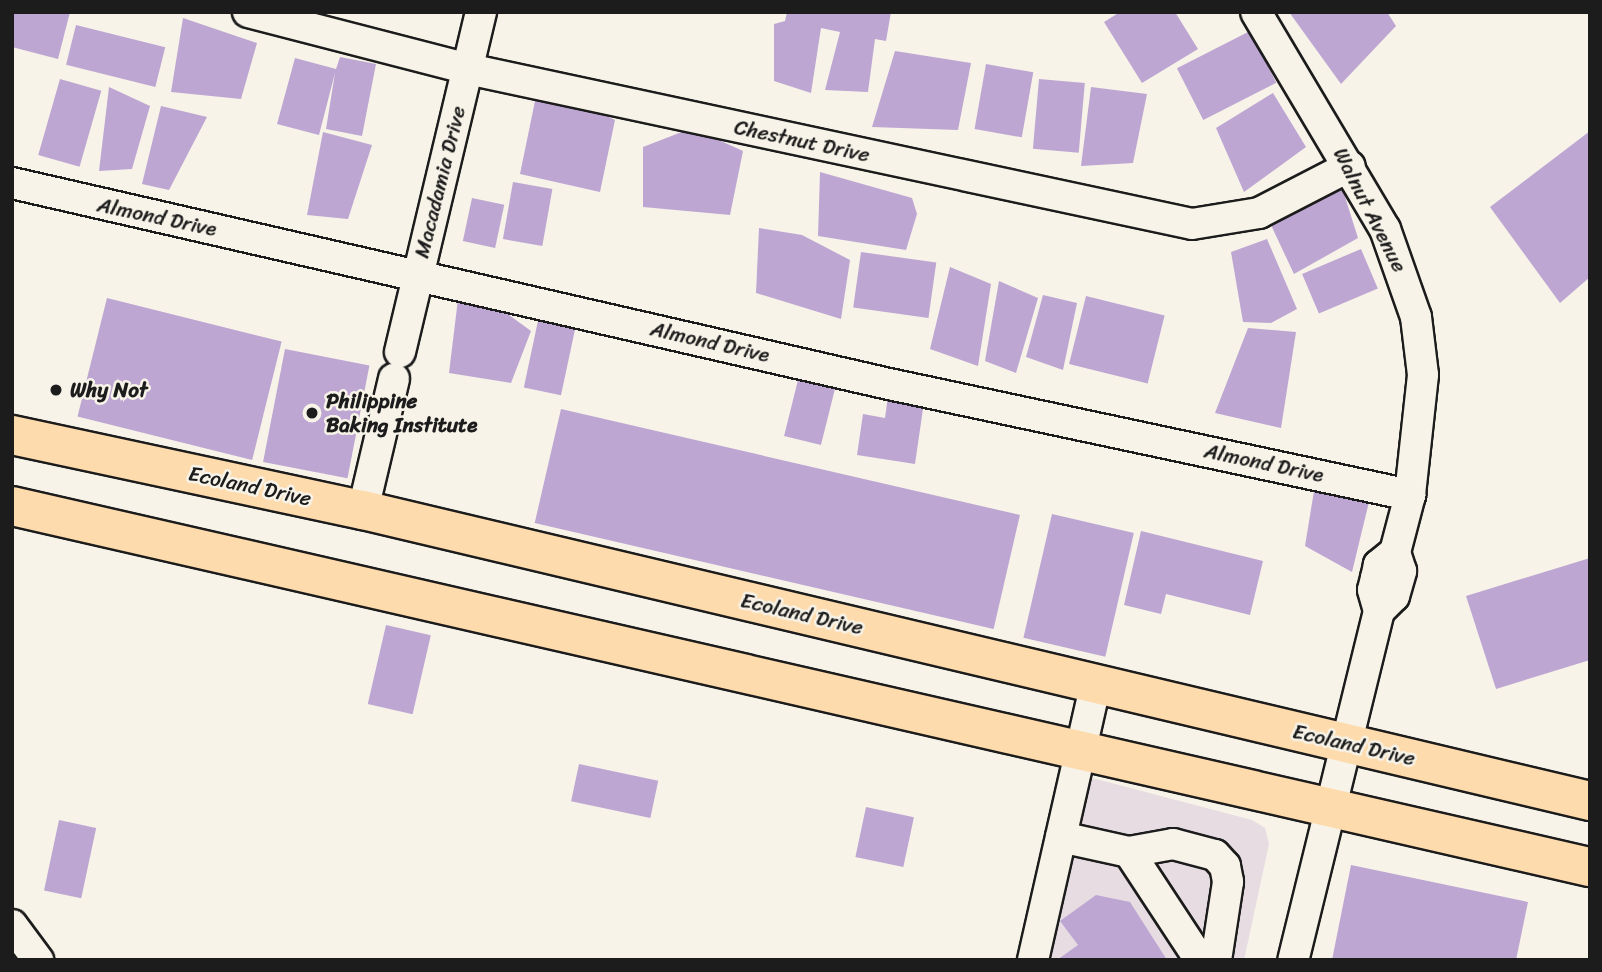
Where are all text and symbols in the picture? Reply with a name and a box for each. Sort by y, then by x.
street label: Macadamia Drive [409,103,471,261]
street label: Chestnut Drive [732,114,872,168]
street label: Walnut Avenue [1328,144,1412,276]
street label: Almond Drive [95,192,219,242]
street label: Almond Drive [648,316,772,368]
place label: Why Not [70,377,148,403]
marker: Why Not [48,382,64,398]
place label: Philippine Baking Institute [326,388,477,438]
marker: Philippine Baking Institute [304,405,320,421]
street label: Almond Drive [1202,438,1326,488]
street label: Ecoland Drive [186,461,314,511]
street label: Ecoland Drive [738,588,866,640]
street label: Ecoland Drive [1290,719,1418,771]

